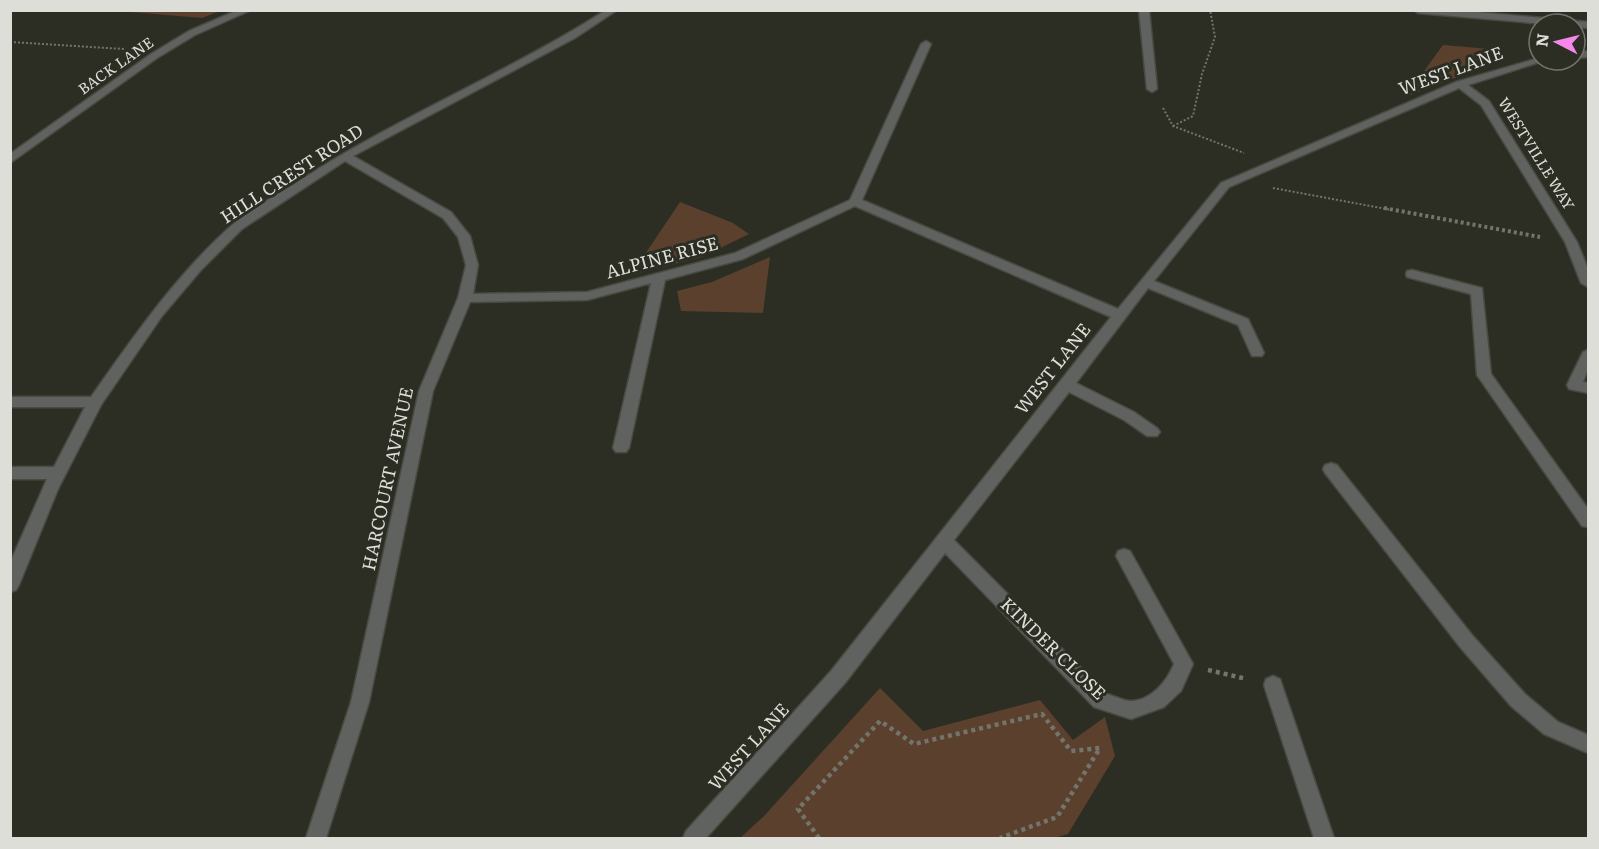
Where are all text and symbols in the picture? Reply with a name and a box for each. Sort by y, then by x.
north arrow [1527,12,1587,72]
street label: BACK LANE [73,30,158,99]
text: N [1528,32,1554,48]
street label: WEST LANE [1394,38,1507,101]
street label: WESTVILLE WAY [1493,92,1581,214]
street label: HILL CREST ROAD [214,116,368,229]
street label: ALPINE RISE [602,229,721,285]
street label: WEST LANE [1007,317,1096,420]
street label: HARCOURT AVENUE [354,384,419,573]
street label: KINDER CLOSE [995,590,1113,705]
street label: WEST LANE [701,696,795,796]

